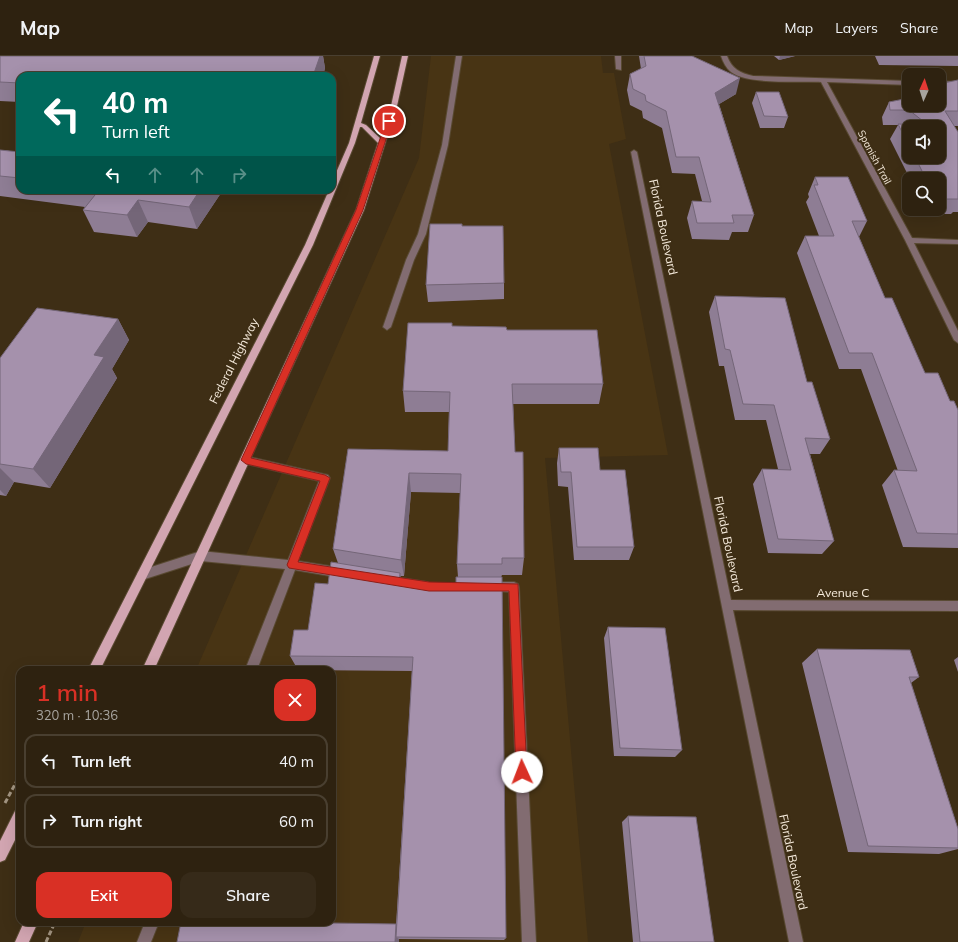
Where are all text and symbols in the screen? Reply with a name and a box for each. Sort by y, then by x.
text: Map [20,16,60,40]
text: Map [784,19,813,37]
text: Layers [835,19,878,37]
text: Share [900,19,938,37]
north arrow [902,68,946,112]
map controls [902,68,946,216]
text: 40 m [102,85,168,120]
icon: left [36,88,88,140]
pin [372,104,406,138]
icon: arrive [378,110,400,132]
text: Turn left [102,120,170,143]
button: sound [902,120,946,164]
street label: Spanish Trail [855,128,894,187]
icon: left [102,164,124,186]
icon: ahead [144,164,166,186]
icon: ahead [186,164,208,186]
icon: right [228,164,250,186]
button: search [902,172,946,216]
street label: Florida Boulevard [646,178,681,276]
street label: Federal Highway [205,315,262,406]
street label: Florida Boulevard [711,495,746,593]
street label: Avenue C [816,585,870,600]
text: 1 min [36,677,98,707]
button: close [274,679,316,721]
text: 320 m · 10:36 [36,707,118,723]
icon: left [38,750,60,772]
position arrow [501,751,543,793]
text: Turn left [72,752,131,771]
text: 40 m [279,752,314,771]
icon: right [38,810,60,832]
text: Turn right [72,812,142,831]
text: 60 m [279,812,314,831]
street label: Florida Boulevard [776,813,811,911]
button: Exit [36,872,172,918]
button: Share [180,872,316,918]

